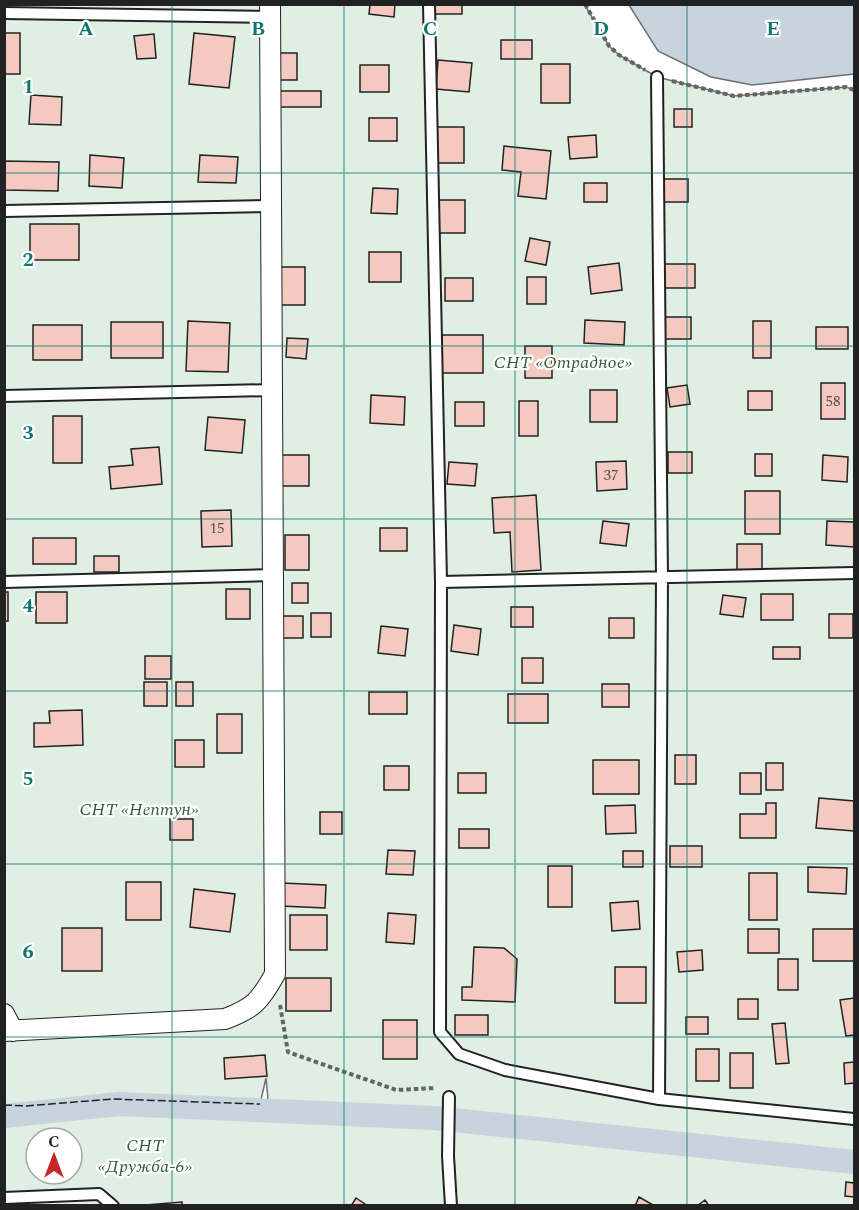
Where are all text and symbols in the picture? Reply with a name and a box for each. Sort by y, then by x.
text: A [78,14,94,44]
text: B [251,14,265,44]
text: C [423,14,437,44]
text: D [593,14,609,44]
text: E [766,14,780,44]
text: 1 [22,72,34,102]
text: 2 [22,245,34,275]
park label: СНТ «Отрадное» [494,349,633,376]
house number: 58 [825,390,841,413]
text: 3 [22,418,34,448]
house number: 37 [603,464,619,487]
house number: 15 [209,517,225,540]
text: 4 [22,591,34,621]
text: 5 [22,764,34,794]
park label: СНТ «Нептун» [80,796,199,823]
text: 6 [22,937,34,967]
north arrow [24,1126,84,1186]
text: С [48,1130,60,1154]
park label: СНТ «Дружба-6» [98,1132,193,1180]

